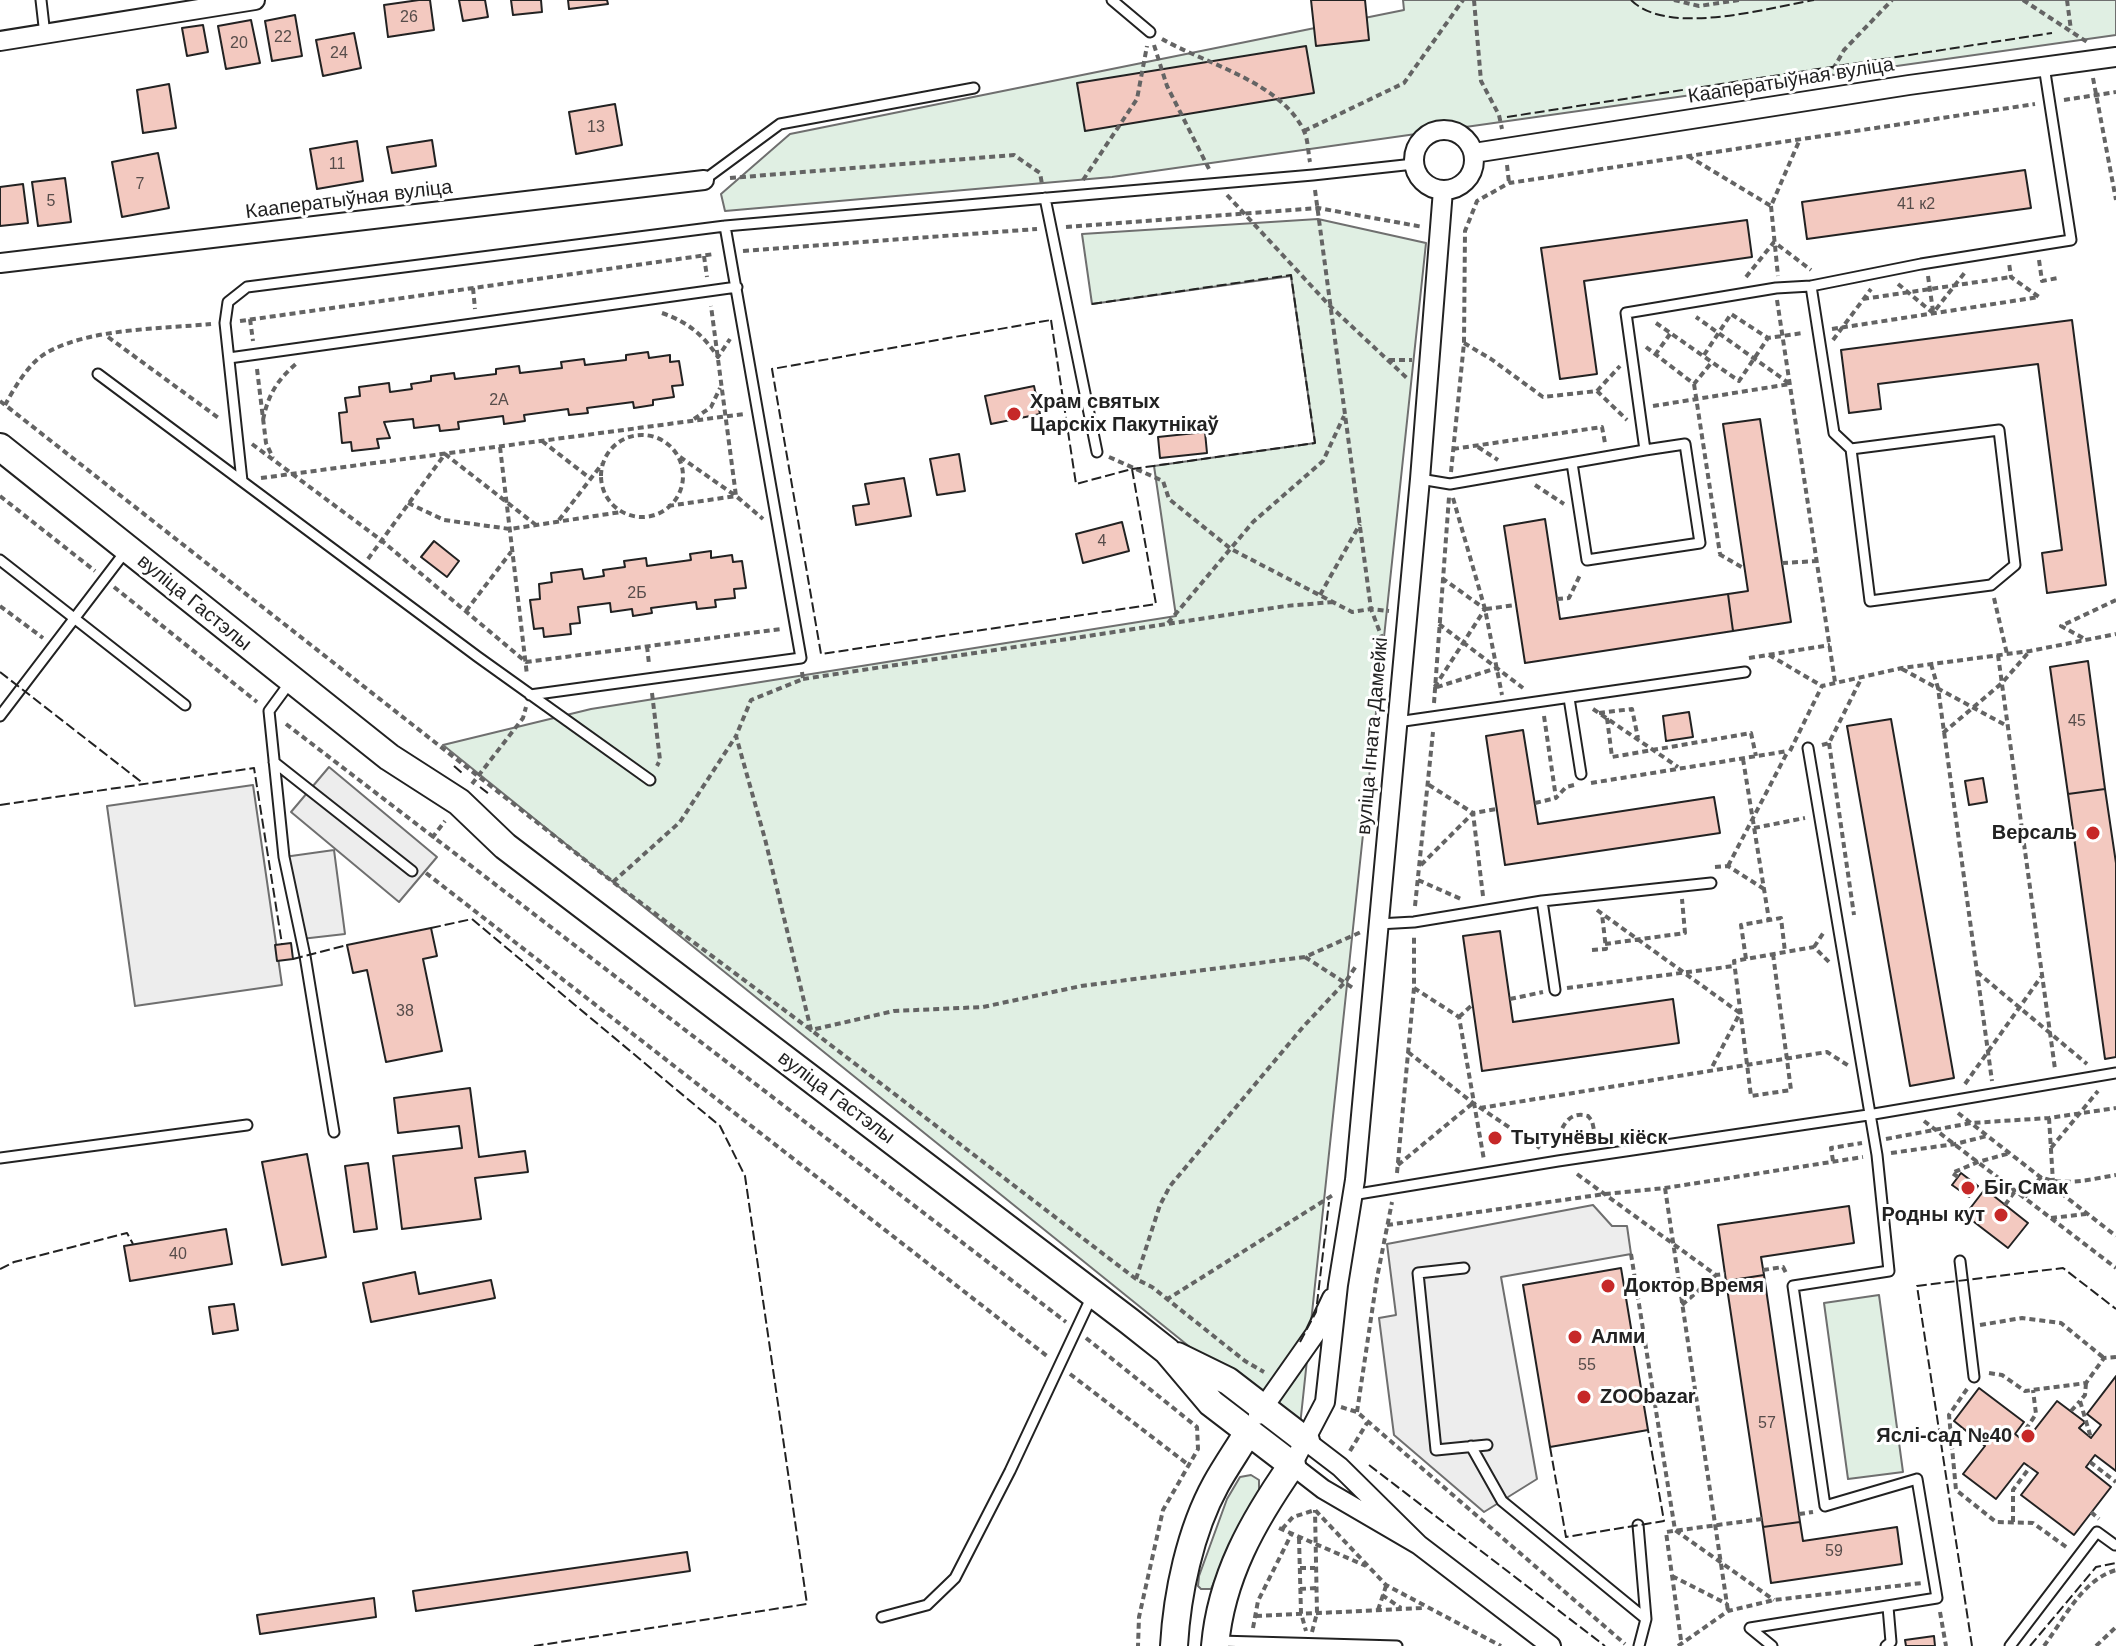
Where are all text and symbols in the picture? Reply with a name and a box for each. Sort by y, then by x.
house number: 26 [400,8,418,28]
house number: 22 [274,28,292,48]
house number: 20 [230,34,248,54]
house number: 24 [330,44,348,64]
street label: Кааператыўная вуліца [1686,53,1896,109]
house number: 13 [587,118,605,138]
house number: 11 [329,155,345,175]
house number: 7 [136,175,144,195]
street label: Кааператыўная вуліца [244,175,454,225]
house number: 5 [47,192,55,212]
house number: 41 к2 [1897,195,1935,215]
place label: Храм святых Царскіх Пакутнікаў [1030,390,1219,437]
house number: 2А [489,391,509,411]
marker: Храм святых Царскіх Пакутнікаў [1005,405,1023,423]
house number: 4 [1098,532,1106,552]
street label: вуліца Гастэлы [132,550,256,656]
house number: 2Б [627,584,647,604]
street label: вуліца Ігната Дамейкі [1352,636,1394,836]
house number: 45 [2068,712,2086,732]
place label: Версаль [1992,821,2077,845]
marker: Версаль [2084,824,2102,842]
house number: 38 [396,1002,414,1022]
street label: вуліца Гастэлы [773,1046,899,1150]
place label: Тытунёвы кіёск [1511,1126,1667,1150]
marker: Тытунёвы кіёск [1486,1129,1504,1147]
place label: Біг Смак [1984,1176,2068,1200]
marker: Біг Смак [1959,1179,1977,1197]
place label: Родны кут [1882,1203,1985,1227]
marker: Родны кут [1992,1206,2010,1224]
house number: 40 [169,1245,187,1265]
place label: Доктор Время [1624,1274,1764,1298]
marker: Доктор Время [1599,1277,1617,1295]
place label: Алми [1591,1325,1645,1349]
marker: Алми [1566,1328,1584,1346]
house number: 55 [1578,1356,1596,1376]
place label: ZOObazar [1600,1385,1696,1409]
marker: ZOObazar [1575,1388,1593,1406]
house number: 57 [1758,1414,1776,1434]
place label: Яслі-сад №40 [1876,1424,2012,1448]
marker: Яслі-сад №40 [2019,1427,2037,1445]
house number: 59 [1825,1542,1843,1562]

